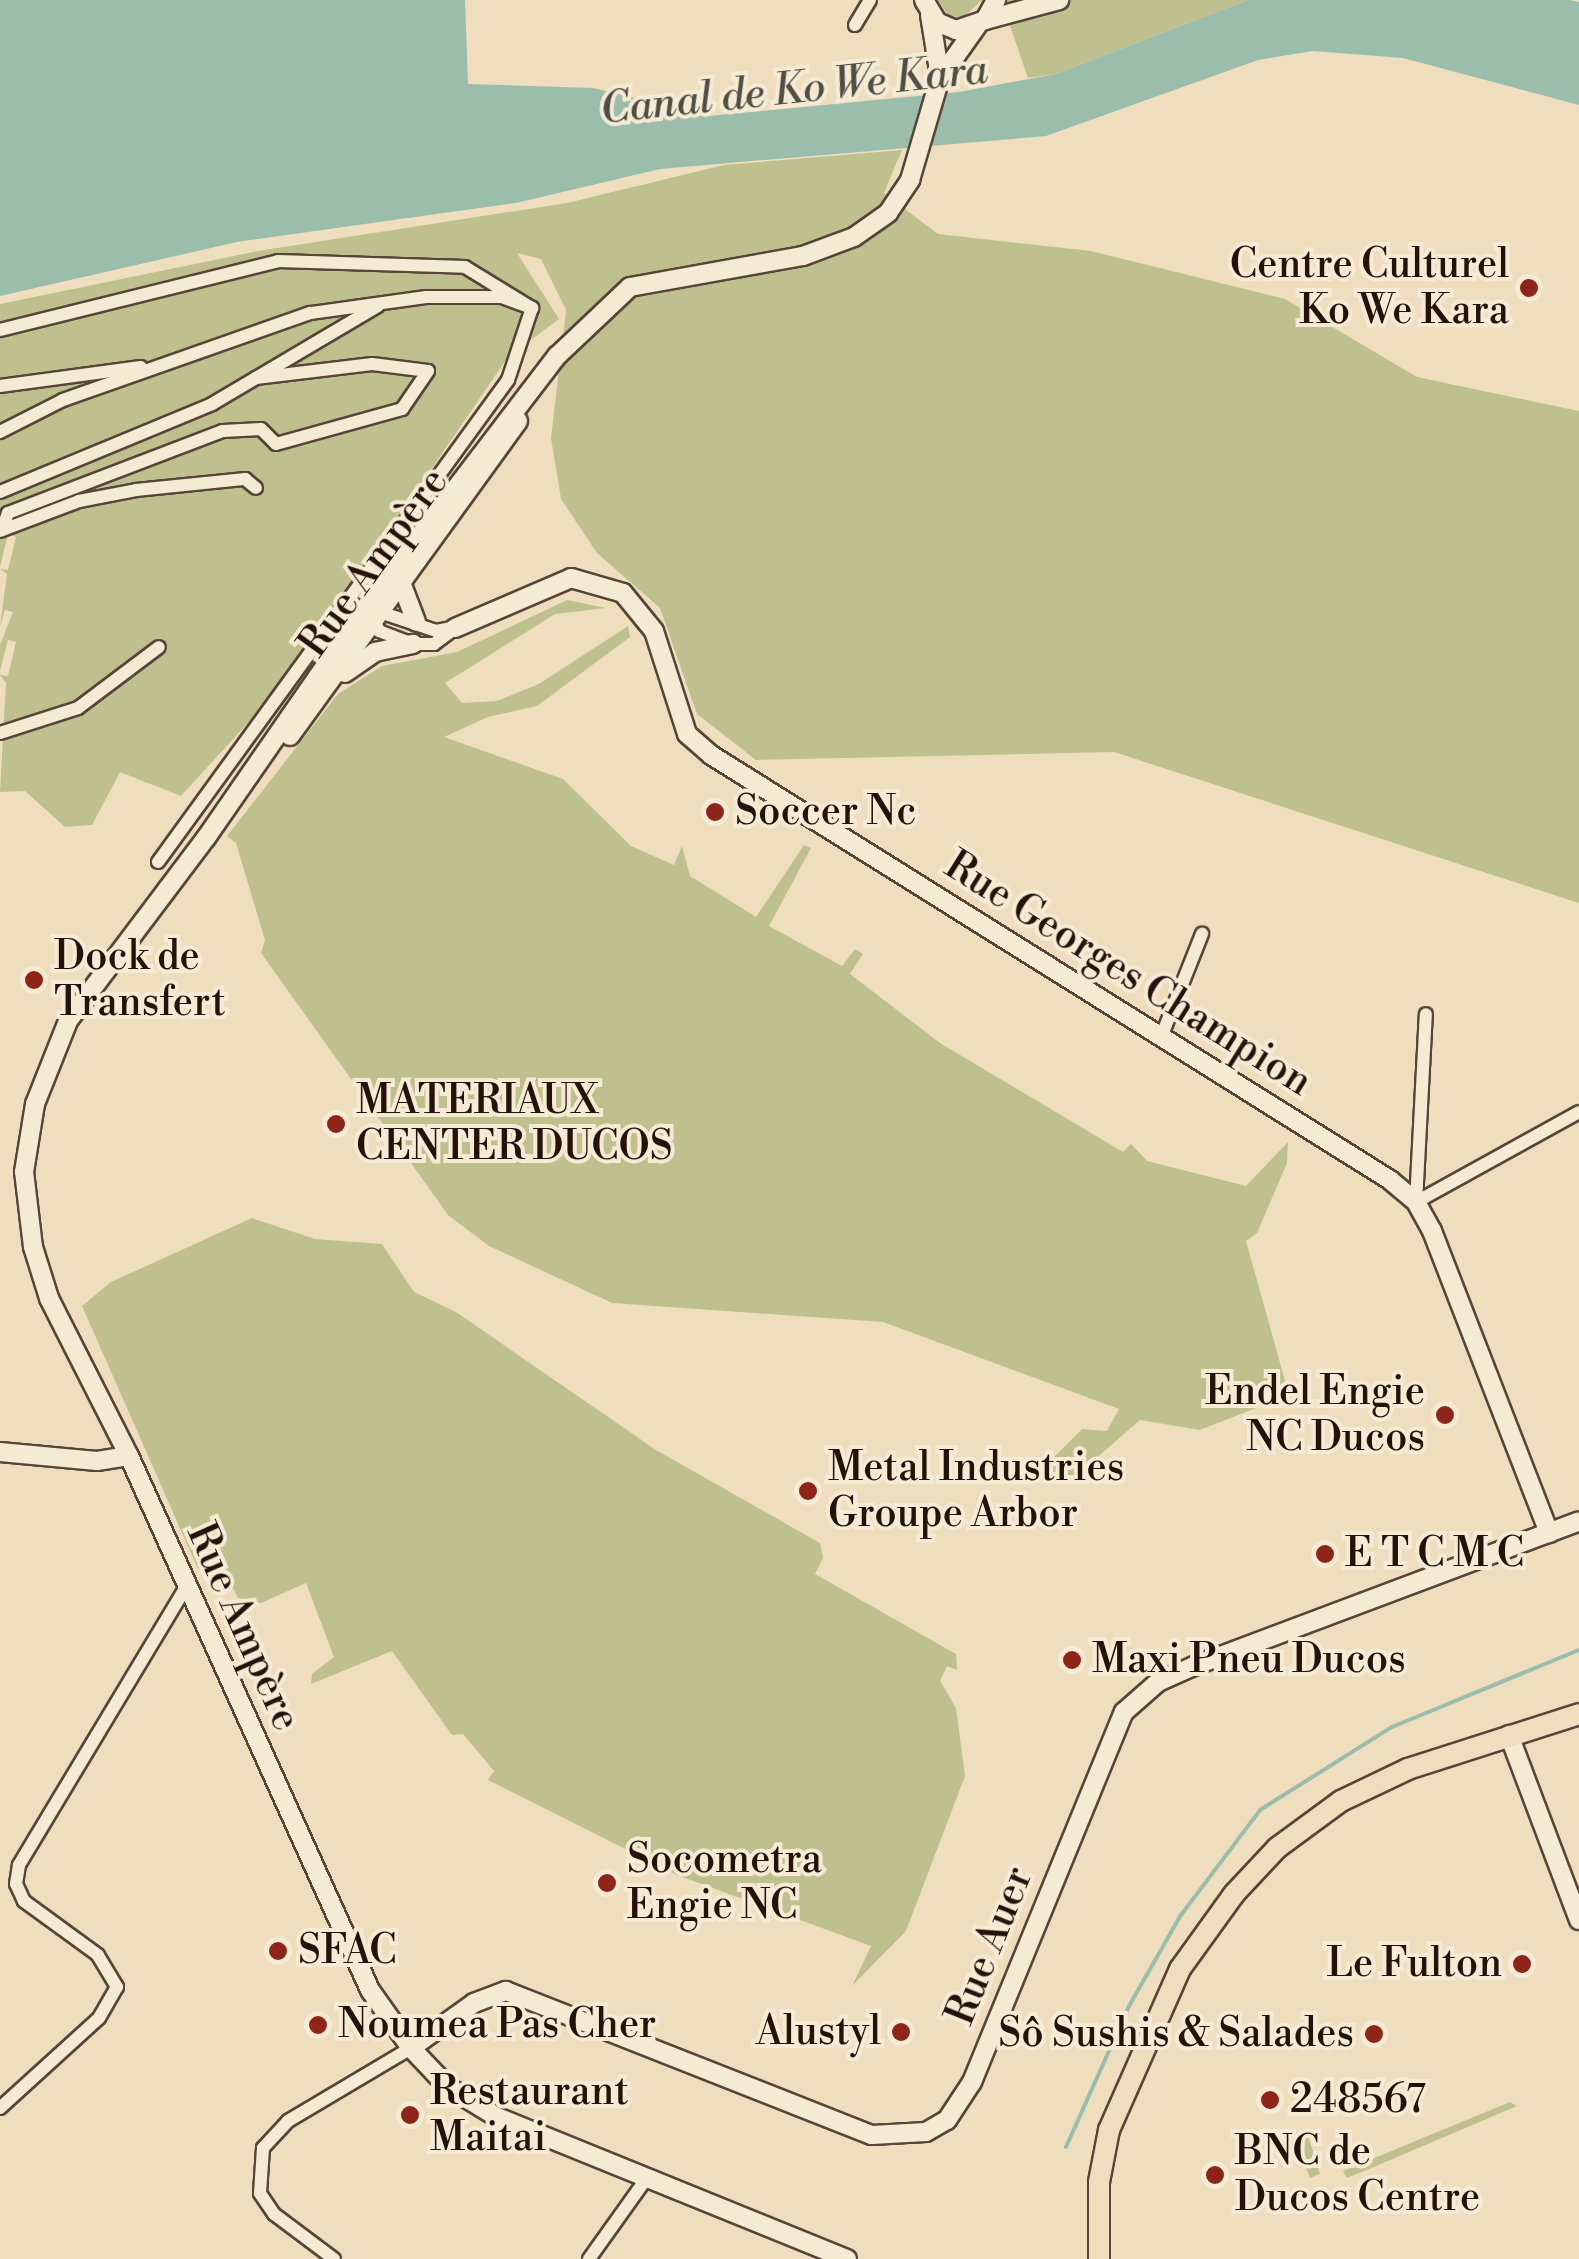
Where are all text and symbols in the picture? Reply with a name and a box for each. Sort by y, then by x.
water label: Canal de Ko We Kara [598,46,990,136]
place label: Centre Culturel Ko We Kara [1230,241,1509,335]
marker: Centre Culturel Ko We Kara [1518,277,1540,299]
street label: Rue Ampère [289,459,459,667]
place label: Soccer Nc [735,788,917,836]
marker: Soccer Nc [704,801,726,823]
street label: Rue Georges Champion [936,841,1320,1107]
place label: Dock de Transfert [54,933,226,1027]
marker: Dock de Transfert [23,969,45,991]
place label: MATERIAUX CENTER DUCOS [356,1077,673,1171]
marker: MATERIAUX CENTER DUCOS [325,1113,347,1135]
place label: Endel Engie NC Ducos [1205,1368,1425,1462]
marker: Endel Engie NC Ducos [1434,1404,1456,1426]
place label: Metal Industries Groupe Arbor [828,1444,1124,1538]
marker: Metal Industries Groupe Arbor [797,1480,819,1502]
street label: Rue Ampère [176,1516,310,1738]
place label: E T C M C [1345,1530,1524,1578]
marker: E T C M C [1314,1543,1336,1565]
place label: Maxi Pneu Ducos [1092,1636,1406,1684]
marker: Maxi Pneu Ducos [1061,1649,1083,1671]
place label: Socometra Engie NC [627,1836,822,1930]
street label: Rue Auer [937,1860,1043,2032]
marker: Socometra Engie NC [596,1872,618,1894]
place label: SFAC [298,1927,397,1975]
marker: SFAC [267,1940,289,1962]
place label: Le Fulton [1326,1940,1502,1988]
marker: Le Fulton [1511,1953,1533,1975]
place label: Noumea Pas Cher [338,2001,656,2049]
place label: Alustyl [756,2008,881,2056]
place label: Sô Sushis & Salades [998,2010,1354,2058]
marker: Noumea Pas Cher [307,2014,329,2036]
marker: Alustyl [890,2021,912,2043]
marker: Sô Sushis & Salades [1363,2023,1385,2045]
place label: Restaurant Maitai [430,2068,629,2162]
place label: 248567 [1290,2076,1426,2124]
marker: 248567 [1259,2089,1281,2111]
marker: Restaurant Maitai [399,2104,421,2126]
place label: BNC de Ducos Centre [1235,2128,1480,2222]
marker: BNC de Ducos Centre [1204,2164,1226,2186]

